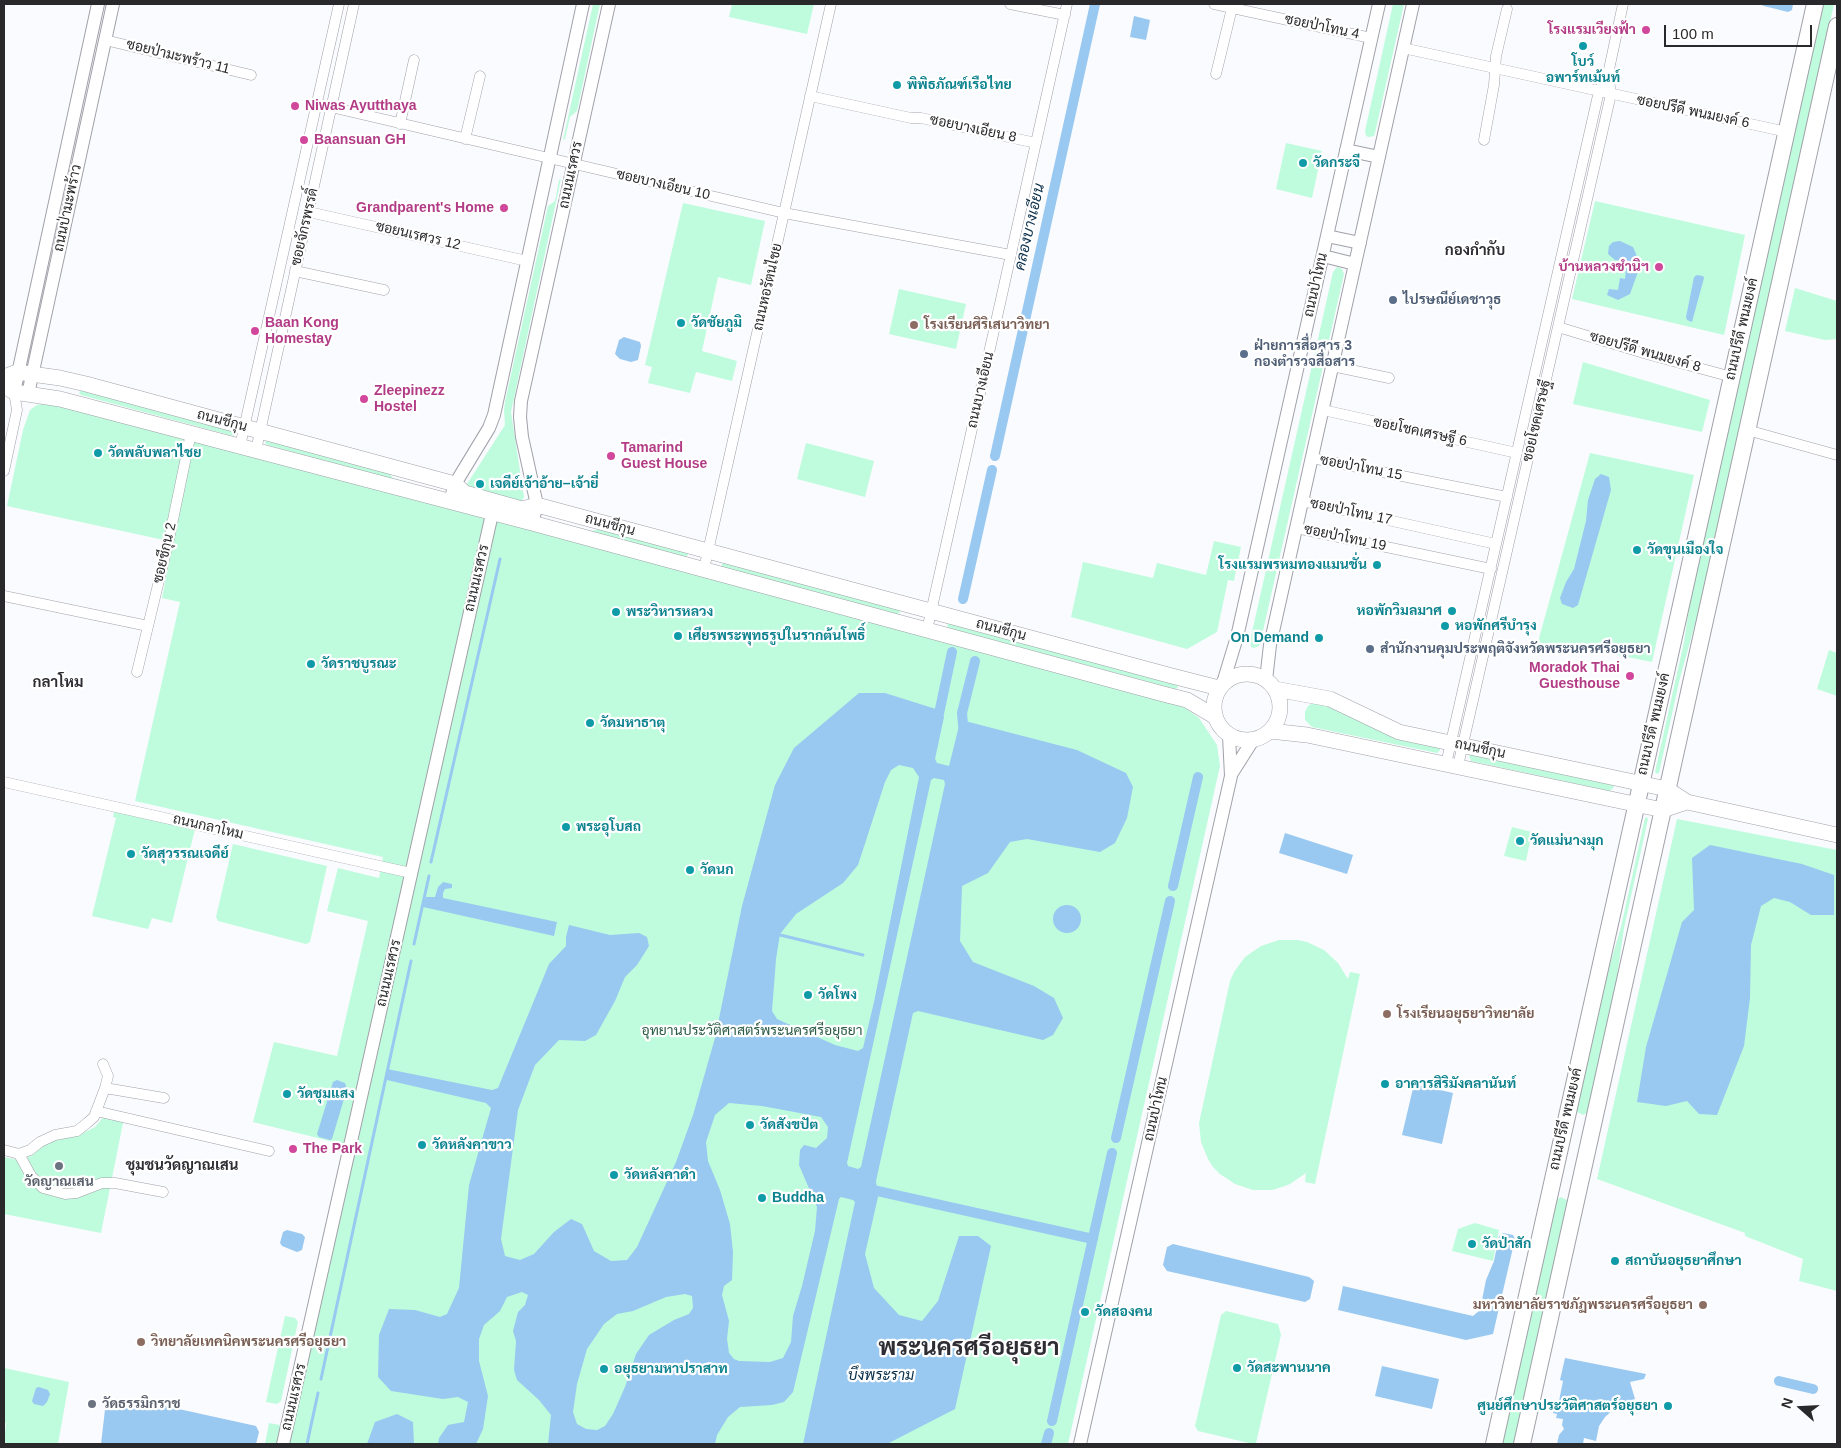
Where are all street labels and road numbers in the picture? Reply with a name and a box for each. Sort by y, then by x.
street label: ซอยป่าโทน 4 [1283,11,1361,43]
street label: ซอยป่ามะพร้าว 11 [124,36,232,78]
street label: ซอยปรีดี พนมยงค์ 6 [1635,92,1751,132]
street label: ซอยบางเอียน 8 [928,112,1018,146]
street label: ถนนนเรศวร [556,140,586,210]
street label: ถนนป่ามะพร้าว [51,163,85,253]
street label: ซอยบางเอียน 10 [614,166,712,204]
street label: ซอยจักรพรรดิ์ [288,186,322,268]
street label: ซอยนเรศวร 12 [374,218,462,254]
street label: ถนนหอรัตนไชย [750,242,786,332]
street label: ถนนป่าโทน [1300,251,1332,319]
street label: ถนนปรีดี พนมยงค์ [1722,276,1762,382]
street label: ซอยปรีดี พนมยงค์ 8 [1587,328,1703,376]
street label: ถนนบางเอียน [964,350,998,430]
street label: ซอยโชคเศรษฐี [1519,378,1555,464]
street label: ถนนชีกุน [195,406,249,436]
street label: ซอยโชคเศรษฐี 6 [1372,414,1468,450]
street label: ซอยป่าโทน 15 [1318,452,1404,484]
street label: ซอยป่าโทน 17 [1308,495,1394,529]
street label: ถนนชีกุน [583,510,637,540]
street label: ซอยชีกุน 2 [150,521,180,585]
street label: ซอยป่าโทน 19 [1302,521,1388,555]
street label: ถนนนเรศวร [461,543,493,613]
street label: ถนนชีกุน [974,615,1028,645]
street label: ถนนปรีดี พนมยงค์ [1634,671,1674,777]
street label: ถนนชีกุน [1453,735,1507,763]
street label: ถนนกลาโหม [171,811,245,843]
street label: ถนนนเรศวร [373,938,405,1008]
street label: ถนนปรีดี พนมยงค์ [1546,1066,1586,1172]
street label: ถนนป่าโทน [1140,1075,1172,1143]
street label: ถนนนเรศวร [278,1362,310,1432]

